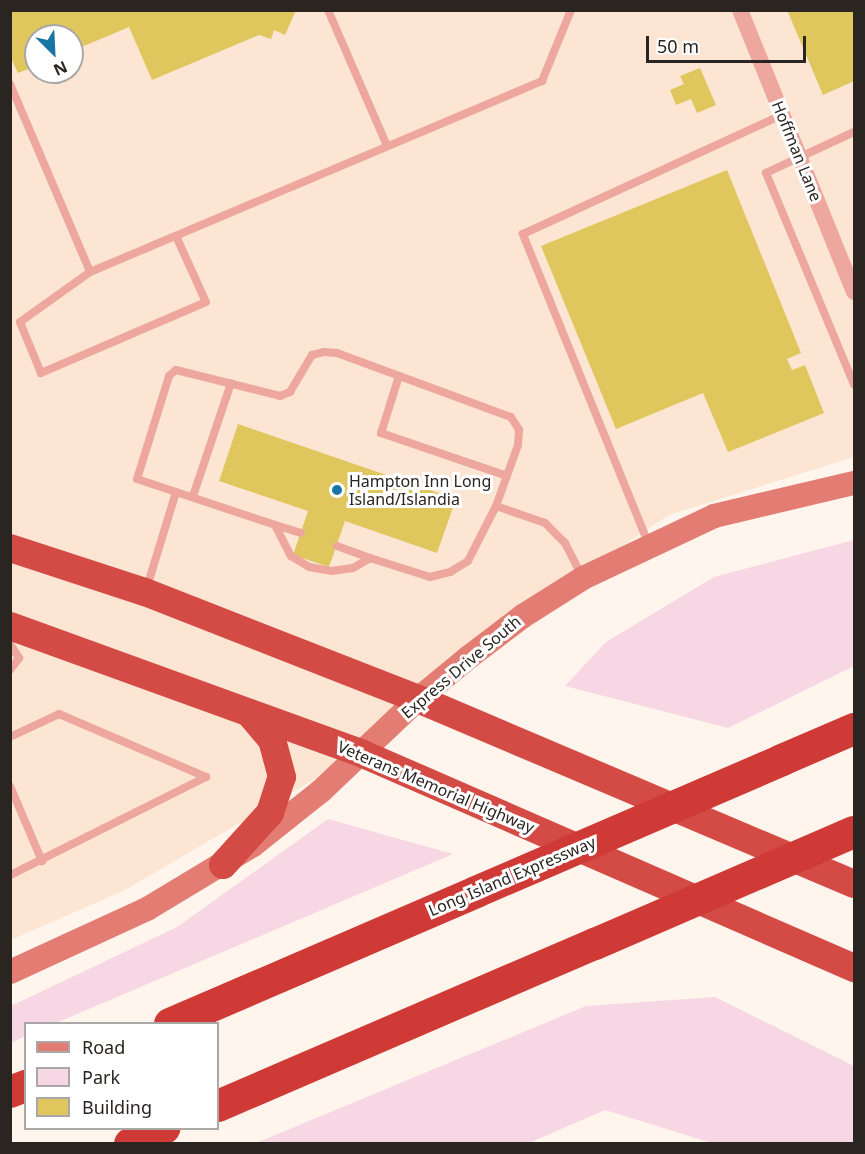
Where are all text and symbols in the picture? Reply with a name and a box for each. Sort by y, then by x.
north arrow [24,24,84,84]
scale bar [649,24,810,62]
text: 50 m [657,34,699,58]
text: N [50,56,71,81]
street label: Hoffman Lane [768,98,826,204]
place label: Hampton Inn Long Island/Islandia [349,471,491,509]
marker: Hampton Inn Long Island/Islandia [330,483,344,497]
street label: Express Drive South [397,612,525,722]
street label: Veterans Memorial Highway [335,737,537,837]
street label: Long Island Expressway [426,832,598,920]
legend [24,1022,219,1130]
text: Road [82,1035,125,1059]
text: Park [82,1065,120,1089]
text: Building [82,1095,152,1119]

